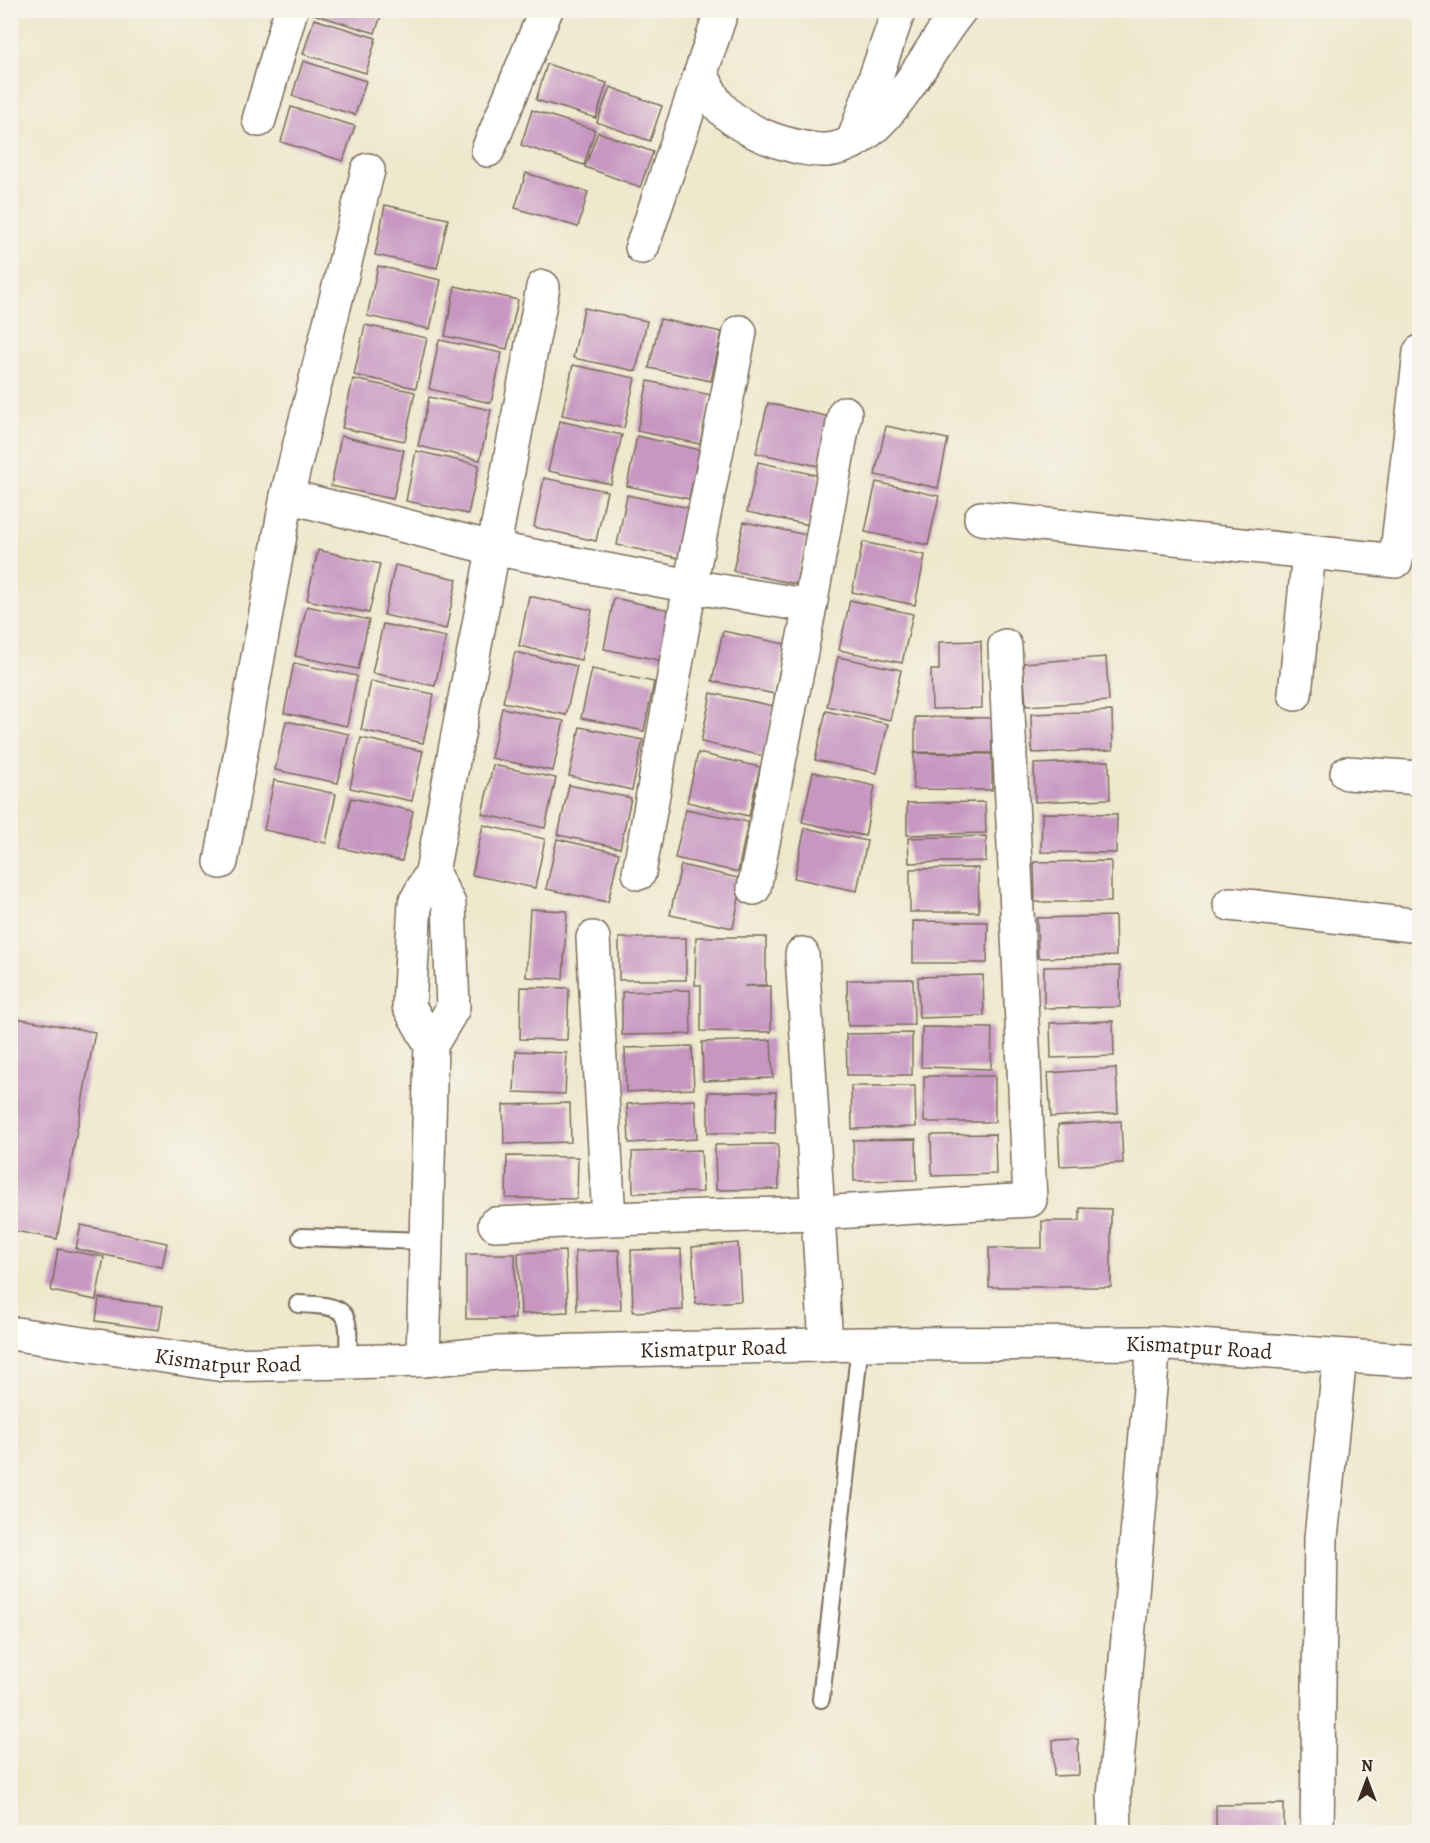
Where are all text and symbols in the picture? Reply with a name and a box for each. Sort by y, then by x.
street label: Kismatpur Road [1126,1329,1273,1367]
street label: Kismatpur Road [639,1332,787,1365]
street label: Kismatpur Road [153,1341,302,1381]
north arrow [1337,1750,1397,1810]
text: N [1361,1755,1373,1777]

